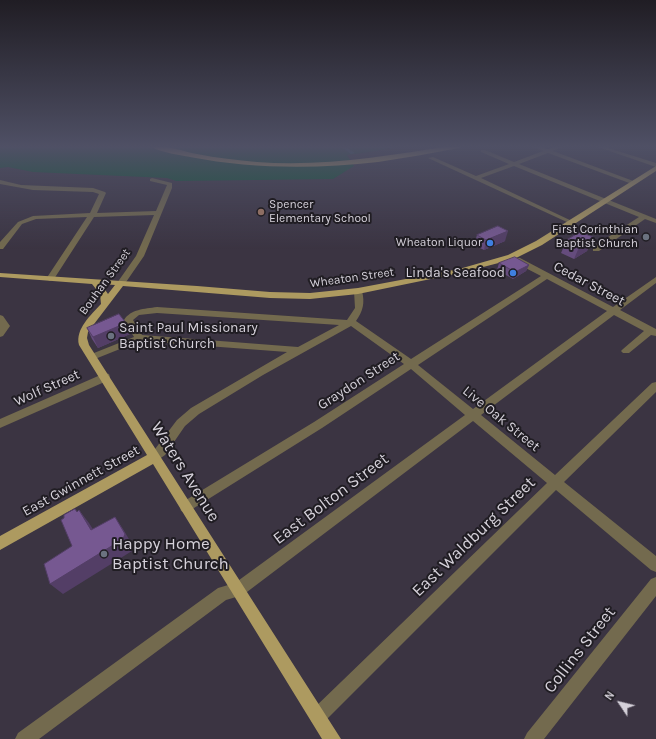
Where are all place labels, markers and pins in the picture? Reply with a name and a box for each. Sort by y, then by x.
place label: Spencer Elementary School [269,198,371,226]
marker: Spencer Elementary School [256,207,266,217]
place label: First Corinthian Baptist Church [552,223,638,251]
marker: First Corinthian Baptist Church [641,232,651,242]
place label: Wheaton Liquor [396,236,482,250]
marker: Wheaton Liquor [485,238,495,248]
place label: Linda's Seafood [406,265,505,281]
marker: Linda's Seafood [508,268,518,278]
place label: Saint Paul Missionary Baptist Church [119,320,258,352]
marker: Saint Paul Missionary Baptist Church [106,331,116,341]
place label: Happy Home Baptist Church [112,534,229,574]
marker: Happy Home Baptist Church [99,549,109,559]

